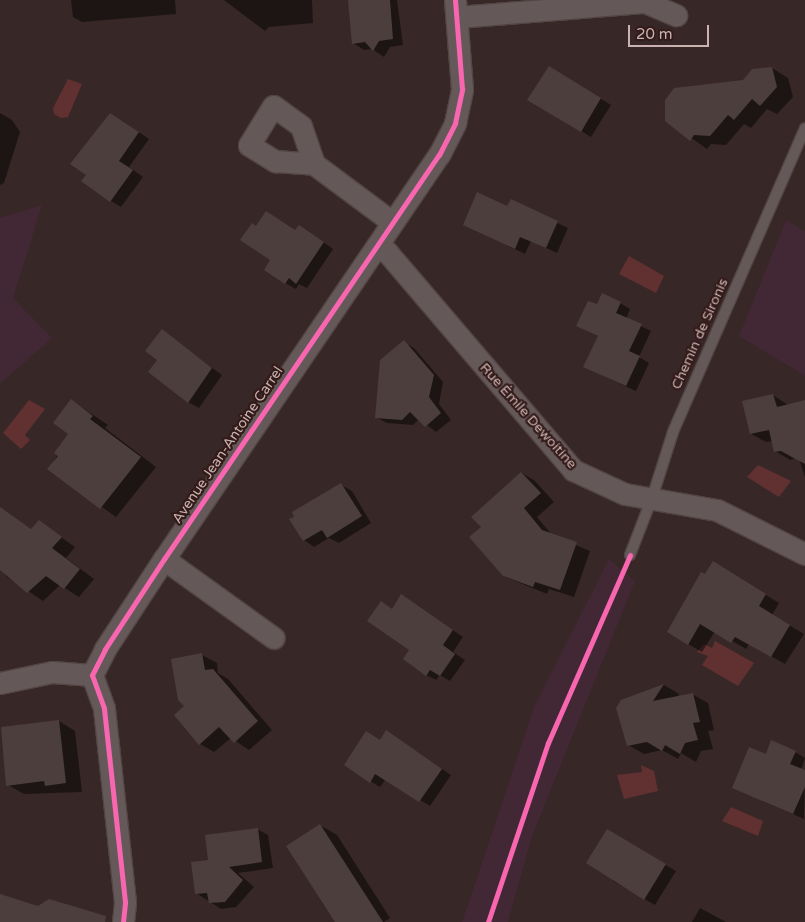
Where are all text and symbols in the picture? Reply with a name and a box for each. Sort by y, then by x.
scale bar [630,15,711,47]
text: 20 m [636,25,673,43]
street label: Chemin de Sironis [668,276,732,392]
street label: Rue Émile Dewoitine [476,360,580,472]
street label: Avenue Jean-Antoine Carrel [169,363,287,527]

